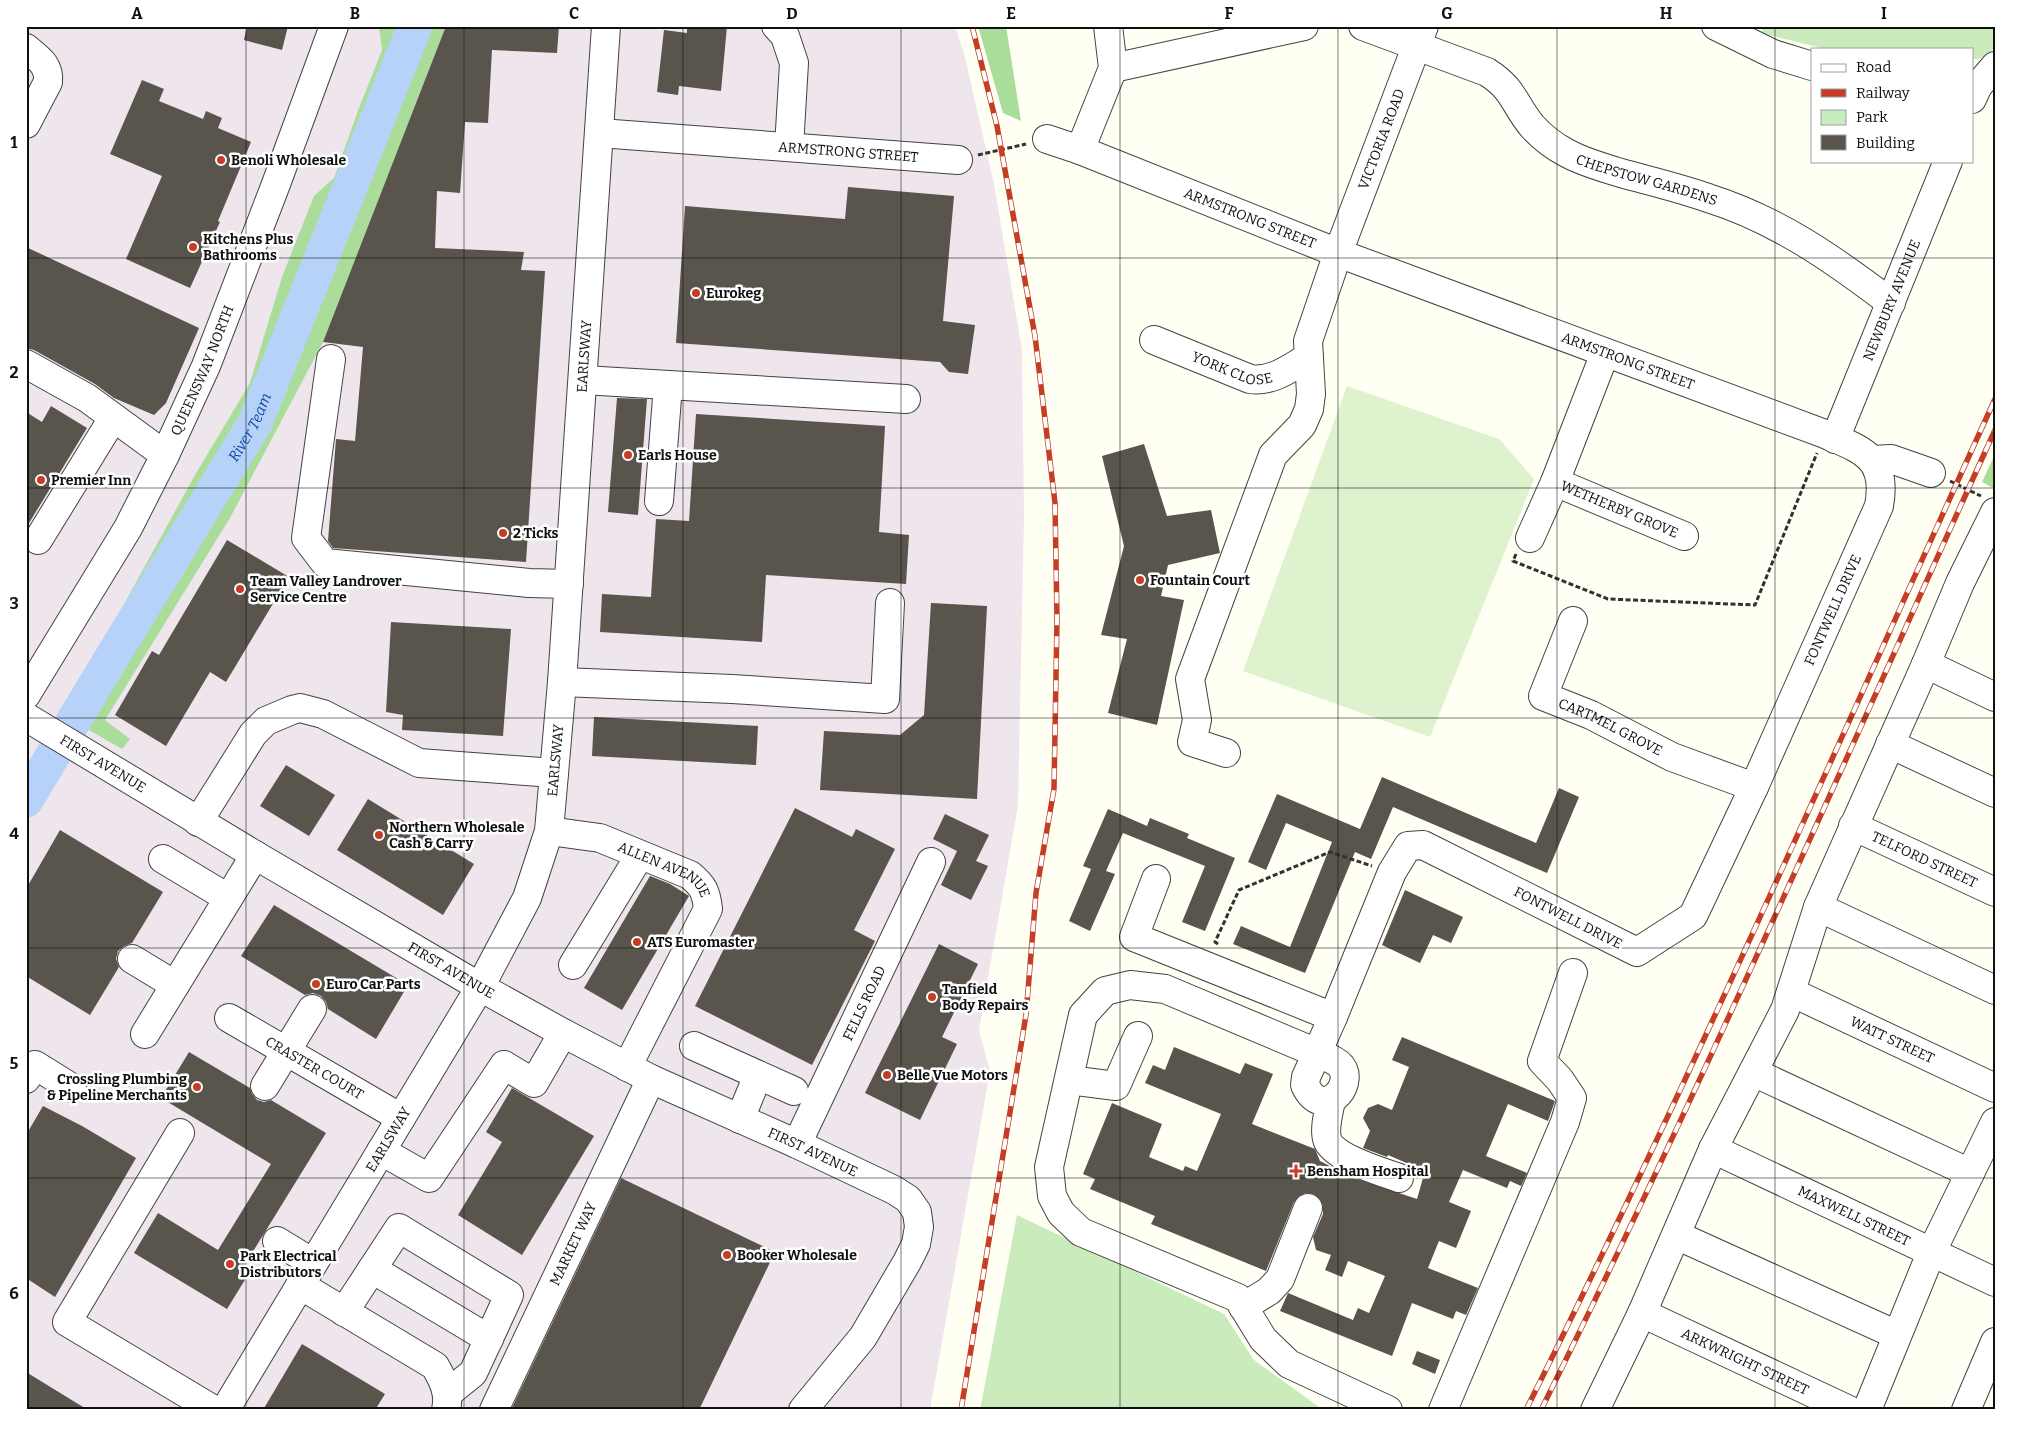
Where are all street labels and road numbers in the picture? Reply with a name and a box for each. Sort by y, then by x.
street label: VICTORIA ROAD [1354,86,1408,192]
street label: ARMSTRONG STREET [778,138,919,165]
street label: CHEPSTOW GARDENS [1573,150,1720,209]
street label: ARMSTRONG STREET [1182,184,1319,252]
street label: NEWBURY AVENUE [1859,237,1924,363]
street label: QUEENSWAY NORTH [167,303,237,438]
street label: EARLSWAY [573,319,595,393]
street label: ARMSTRONG STREET [1559,328,1697,393]
street label: YORK CLOSE [1190,348,1274,388]
street label: WETHERBY GROVE [1558,477,1681,541]
street label: FONTWELL DRIVE [1801,552,1865,668]
street label: CARTMEL GROVE [1556,694,1665,759]
street label: EARLSWAY [544,723,567,797]
street label: FIRST AVENUE [57,731,149,796]
street label: TELFORD STREET [1869,827,1980,891]
street label: ALLEN AVENUE [616,838,714,900]
street label: FONTWELL DRIVE [1511,883,1625,953]
street label: FIRST AVENUE [405,938,498,1002]
street label: FELLS ROAD [839,963,889,1043]
street label: WATT STREET [1848,1013,1937,1067]
street label: CRASTER COURT [262,1033,367,1103]
street label: EARLSWAY [362,1104,414,1175]
street label: FIRST AVENUE [765,1124,861,1180]
street label: MAXWELL STREET [1795,1182,1913,1249]
street label: MARKET WAY [546,1199,600,1288]
street label: ARKWRIGHT STREET [1679,1324,1812,1399]

